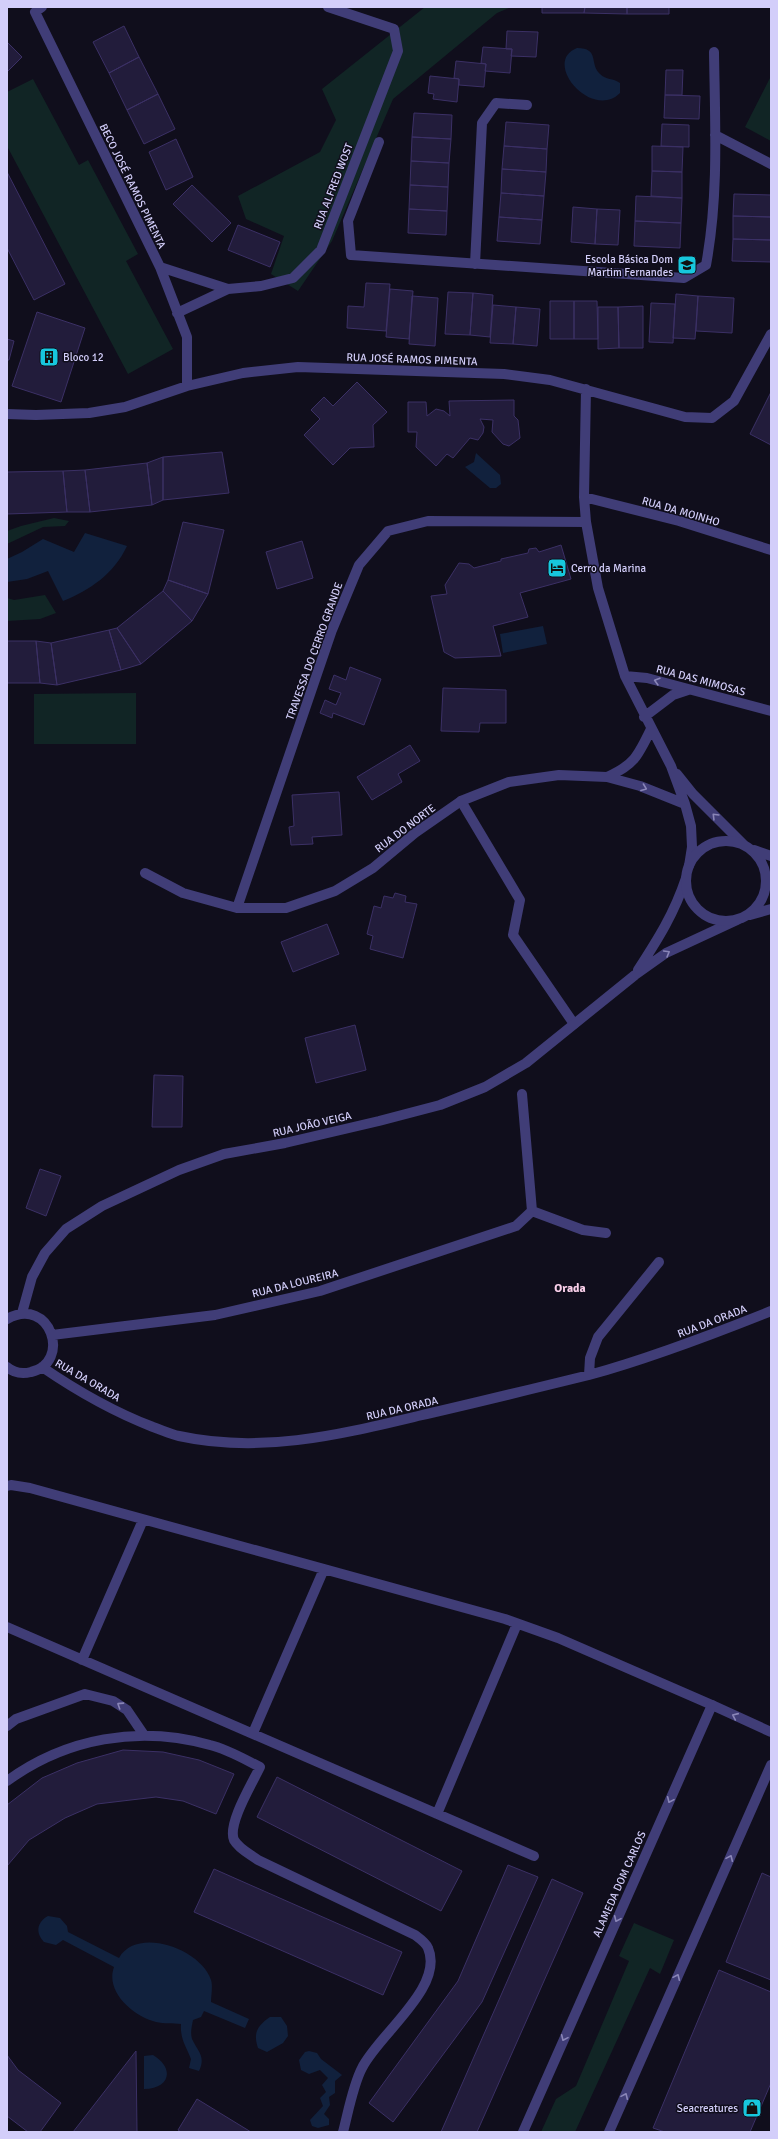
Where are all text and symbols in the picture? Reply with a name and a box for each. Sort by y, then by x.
street label: BECO JOSÉ RAMOS PIMENTA [97,121,170,251]
street label: RUA ALFRED WOST [311,141,356,231]
place label: Escola Básica Dom Martim Fernandes [585,253,673,279]
school or university icon: Escola Básica Dom Martim Fernandes [676,254,698,276]
building icon: Bloco 12 [38,346,60,368]
street label: RUA JOSÉ RAMOS PIMENTA [346,350,478,368]
place label: Bloco 12 [63,351,104,364]
street label: RUA DA MOINHO [640,494,721,529]
hotel icon: Cerro da Marina [546,557,568,579]
place label: Cerro da Marina [571,562,647,575]
street label: TRAVESSA DO CERRO GRANDE [283,580,345,722]
street label: RUA DAS MIMOSAS [655,662,747,699]
one-way arrow [653,677,660,686]
one-way arrow [641,783,648,791]
street label: RUA DO NORTE [372,801,438,855]
one-way arrow [712,813,720,821]
one-way arrow [663,950,670,957]
street label: RUA JOÃO VEIGA [271,1109,353,1140]
street label: RUA DA LOUREIRA [251,1266,340,1300]
district label: Orada [554,1281,586,1296]
street label: RUA DA ORADA [676,1302,749,1341]
street label: RUA DA ORADA [53,1357,123,1404]
street label: RUA DA ORADA [365,1394,439,1423]
one-way arrow [117,1703,124,1710]
one-way arrow [732,1713,740,1721]
one-way arrow [666,1797,674,1804]
street label: ALAMEDA DOM CARLOS [590,1829,649,1939]
one-way arrow [725,1855,733,1863]
one-way arrow [614,1915,622,1922]
one-way arrow [673,1974,681,1981]
one-way arrow [561,2034,569,2041]
one-way arrow [620,2093,628,2101]
shop icon: Seacreatures [741,2097,763,2119]
place label: Seacreatures [677,2102,738,2115]

